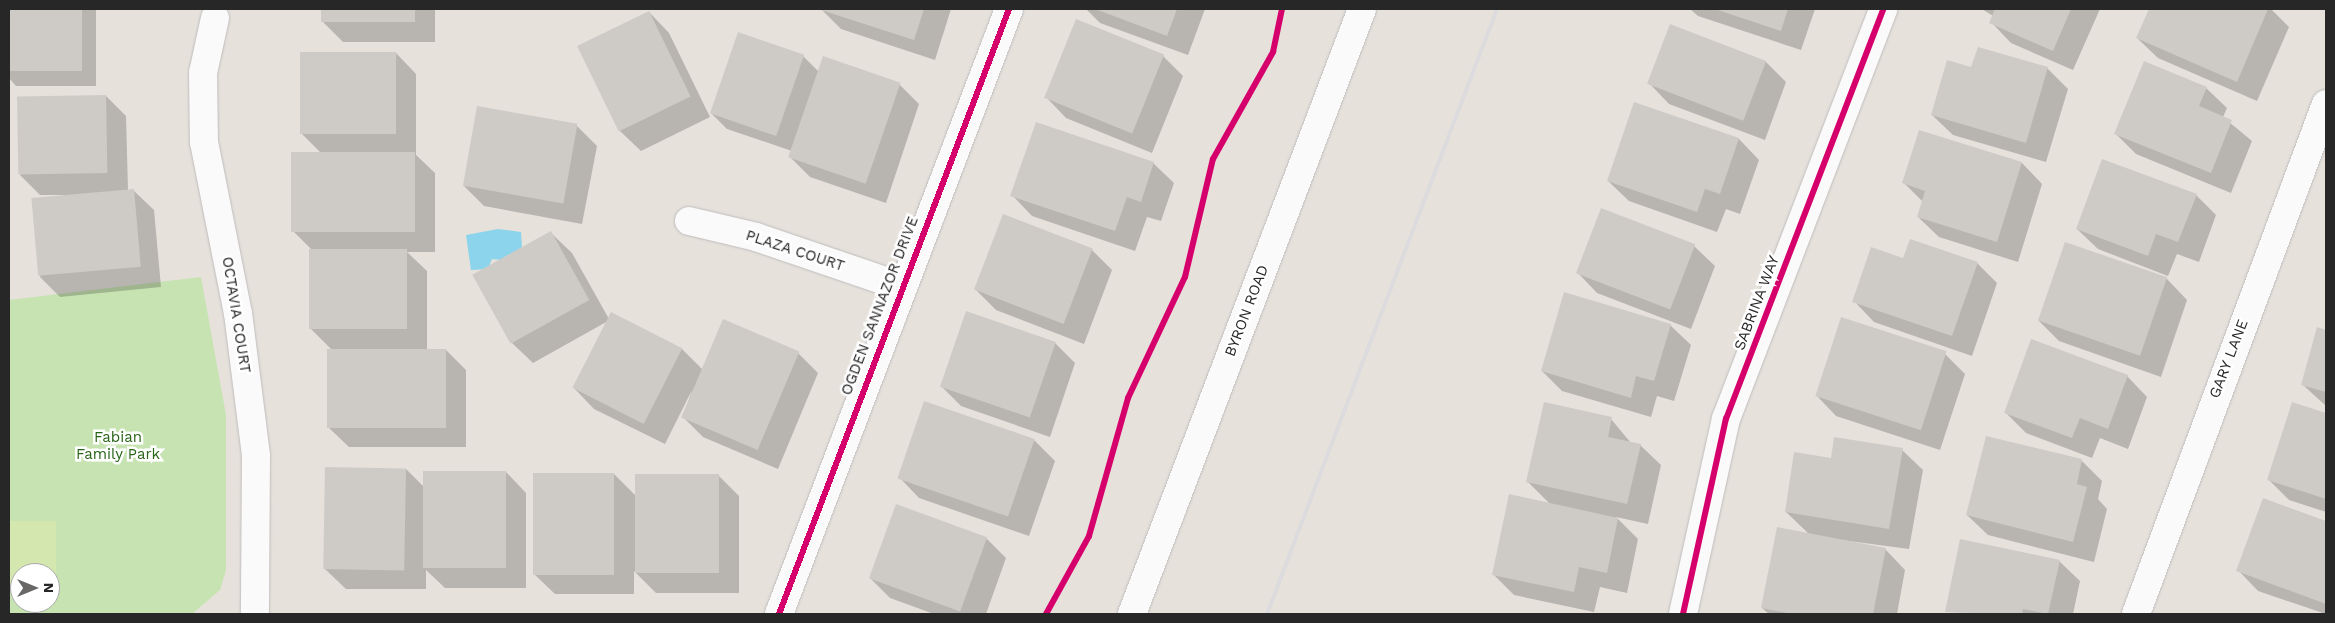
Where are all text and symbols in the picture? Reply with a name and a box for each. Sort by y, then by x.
street label: OGDEN SANNAZOR DRIVE [838,214,922,398]
street label: PLAZA COURT [743,226,847,276]
street label: SABRINA WAY [1731,253,1783,353]
street label: OCTAVIA COURT [218,255,254,375]
street label: BYRON ROAD [1221,263,1273,359]
street label: GARY LANE [2206,317,2252,401]
park label: Fabian Family Park [76,428,160,463]
north arrow [10,563,60,613]
text: N [41,583,57,593]

